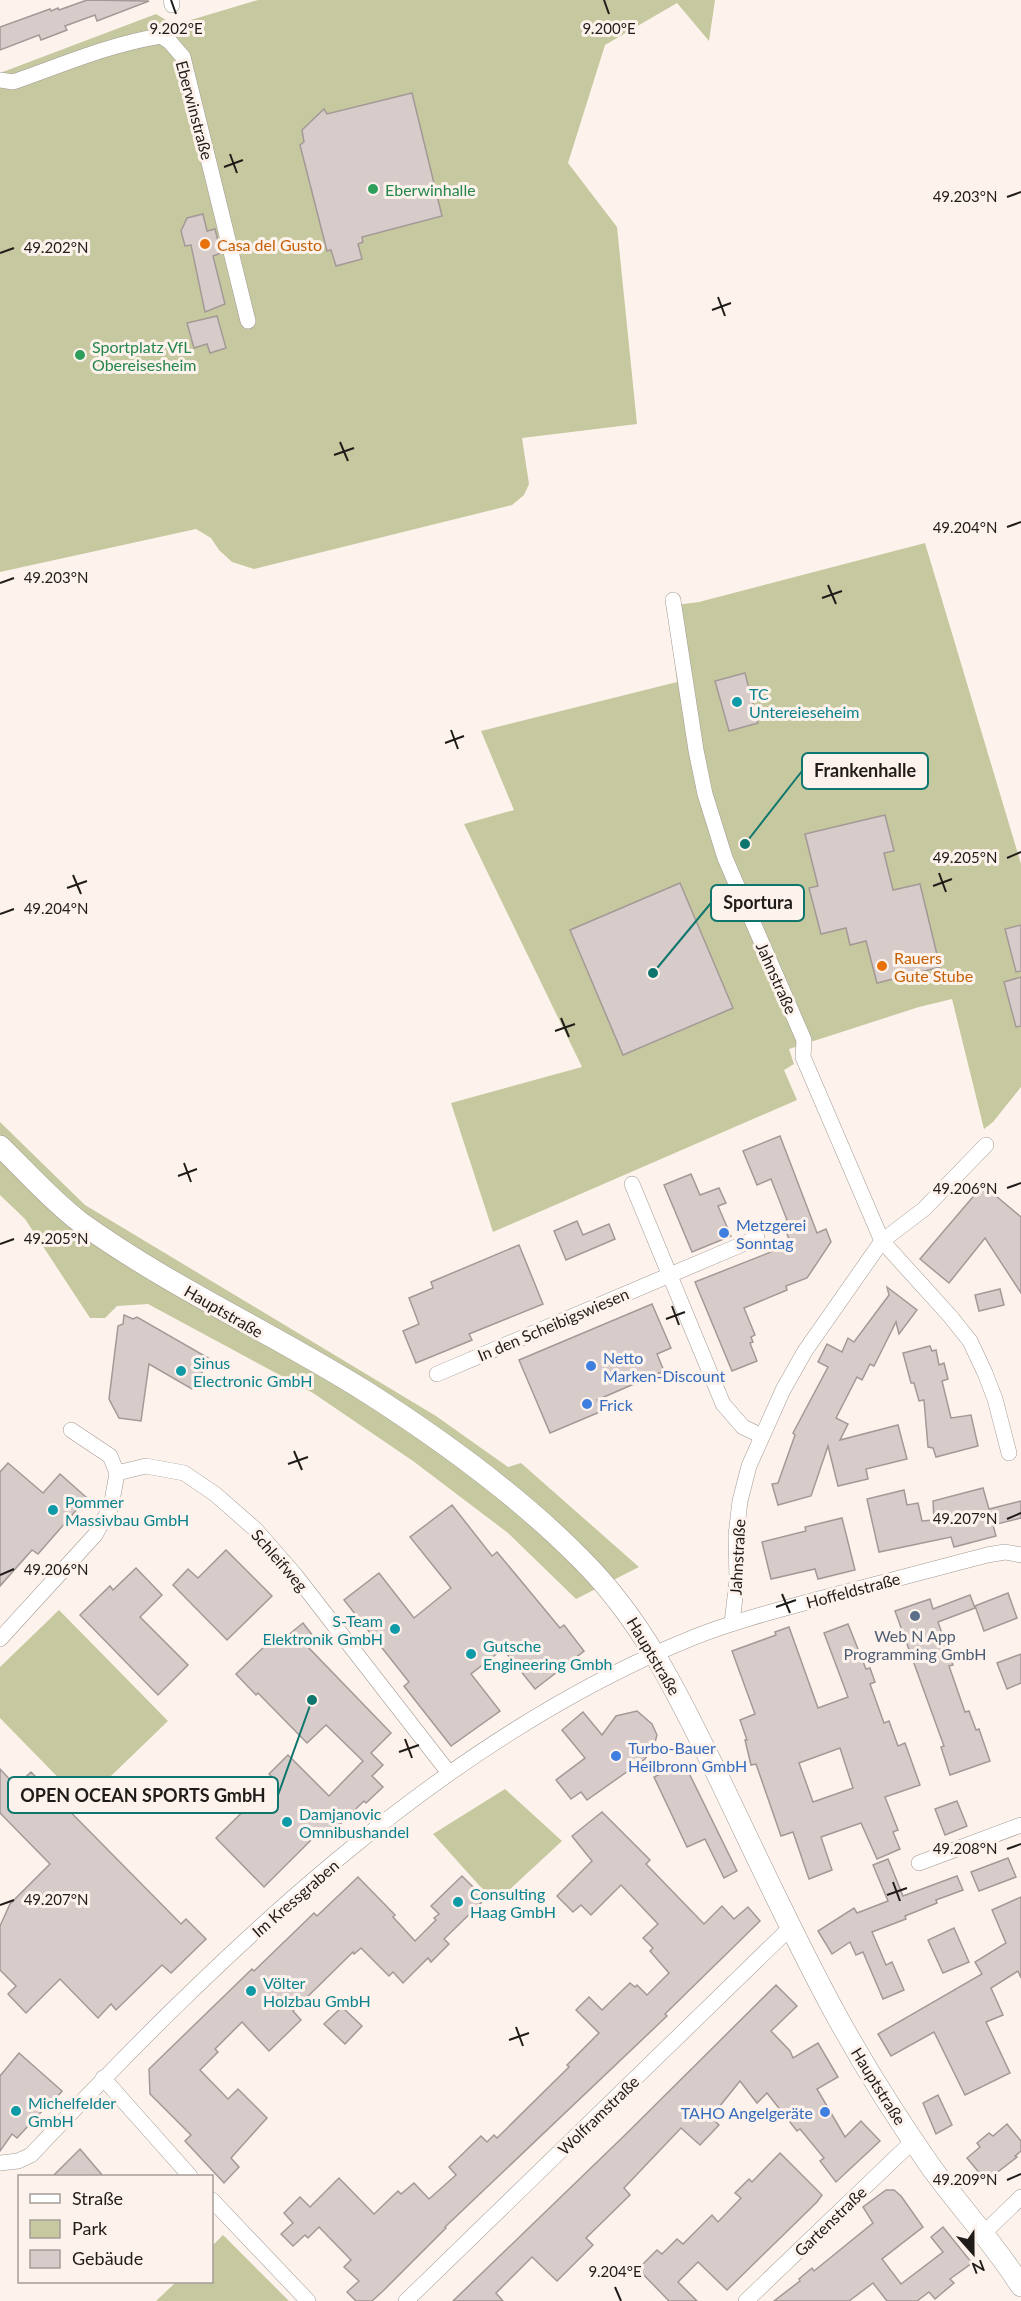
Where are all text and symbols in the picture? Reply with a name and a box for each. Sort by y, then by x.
text: 9.202°E [149,19,203,37]
text: 9.200°E [582,19,636,37]
street label: Eberwinstraße [173,58,217,162]
place label: Eberwinhalle [385,180,476,199]
marker: Eberwinhalle [366,182,380,196]
text: 49.203°N [933,187,997,205]
place label: Casa del Gusto [217,235,322,254]
marker: Casa del Gusto [198,237,212,251]
text: 49.202°N [24,238,88,256]
place label: Sportplatz VfL Obereisesheim [92,337,197,374]
marker: Sportplatz VfL Obereisesheim [73,348,87,362]
text: 49.204°N [933,518,997,536]
text: 49.203°N [24,568,88,586]
place label: TC Untereieseheim [749,684,859,721]
marker: TC Untereieseheim [730,695,744,709]
callout: Frankenhalle [802,753,928,789]
text: Frankenhalle [814,759,916,781]
text: 49.205°N [933,848,997,866]
callout: Sportura [711,885,804,921]
text: Sportura [723,891,793,913]
text: 49.204°N [24,899,88,917]
street label: Jahnstraße [753,939,801,1017]
place label: Rauers Gute Stube [894,948,973,985]
marker: Rauers Gute Stube [875,959,889,973]
text: 49.206°N [933,1179,997,1197]
place label: Metzgerei Sonntag [736,1215,806,1252]
marker: Metzgerei Sonntag [717,1226,731,1240]
text: 49.205°N [24,1229,88,1247]
street label: Hauptstraße [181,1281,267,1341]
street label: In den Scheibigswiesen [474,1284,632,1364]
place label: Netto Marken-Discount [603,1348,725,1385]
place label: Sinus Electronic GmbH [193,1353,313,1390]
marker: Netto Marken-Discount [584,1359,598,1373]
marker: Sinus Electronic GmbH [174,1364,188,1378]
place label: Frick [599,1395,634,1414]
marker: Frick [580,1397,594,1411]
place label: Pommer Massivbau GmbH [65,1492,189,1529]
marker: Pommer Massivbau GmbH [46,1503,60,1517]
text: 49.207°N [933,1509,997,1527]
street label: Jahnstraße [726,1518,748,1596]
street label: Schleifweg [248,1525,312,1595]
text: 49.206°N [24,1560,88,1578]
street label: Hoffeldstraße [804,1568,902,1612]
marker: Web N App Programming GmbH [908,1609,922,1623]
place label: S-Team Elektronik GmbH [263,1611,383,1648]
street label: Hauptstraße [623,1614,685,1698]
marker: S-Team Elektronik GmbH [388,1622,402,1636]
place label: Web N App Programming GmbH [843,1626,987,1663]
place label: Gutsche Engineering Gmbh [483,1636,613,1673]
marker: Gutsche Engineering Gmbh [464,1647,478,1661]
place label: Turbo-Bauer Heilbronn GmbH [628,1738,747,1775]
marker: Turbo-Bauer Heilbronn GmbH [609,1749,623,1763]
callout: OPEN OCEAN SPORTS GmbH [8,1777,278,1813]
text: OPEN OCEAN SPORTS GmbH [20,1784,266,1806]
place label: Damjanovic Omnibushandel [299,1804,409,1841]
marker: Damjanovic Omnibushandel [280,1815,294,1829]
text: 49.208°N [933,1839,997,1857]
street label: Im Kressgraben [248,1855,342,1941]
place label: Consulting Haag GmbH [470,1884,556,1921]
text: 49.207°N [24,1890,88,1908]
marker: Consulting Haag GmbH [451,1895,465,1909]
place label: Völter Holzbau GmbH [263,1973,371,2010]
marker: Völter Holzbau GmbH [244,1984,258,1998]
street label: Hauptstraße [848,2044,910,2128]
street label: Wolframstraße [554,2072,642,2158]
place label: Michelfelder GmbH [28,2093,116,2130]
place label: TAHO Angelgeräte [681,2103,813,2122]
marker: Michelfelder GmbH [9,2104,23,2118]
marker: TAHO Angelgeräte [818,2105,832,2119]
text: 49.209°N [933,2170,997,2188]
legend [18,2175,213,2283]
street label: Gartenstraße [790,2182,870,2260]
text: Straße [72,2187,123,2209]
text: Park [72,2217,108,2239]
north arrow [943,2223,1003,2283]
text: Gebäude [72,2247,143,2269]
text: N [969,2256,988,2279]
text: 9.204°E [588,2262,642,2280]

